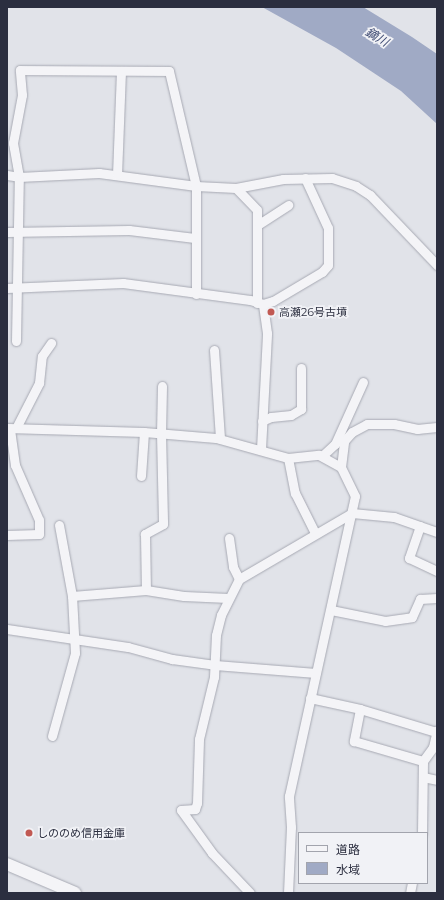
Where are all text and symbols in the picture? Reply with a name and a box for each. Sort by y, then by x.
water label: 鏑川 [363,25,391,49]
place label: 高瀬26号古墳 [279,305,347,319]
marker: 高瀬26号古墳 [266,307,276,317]
place label: しののめ信用金庫 [37,826,125,840]
marker: しののめ信用金庫 [24,828,34,838]
legend [298,832,428,884]
text: 道路 [336,842,360,857]
text: 水域 [336,862,360,877]

